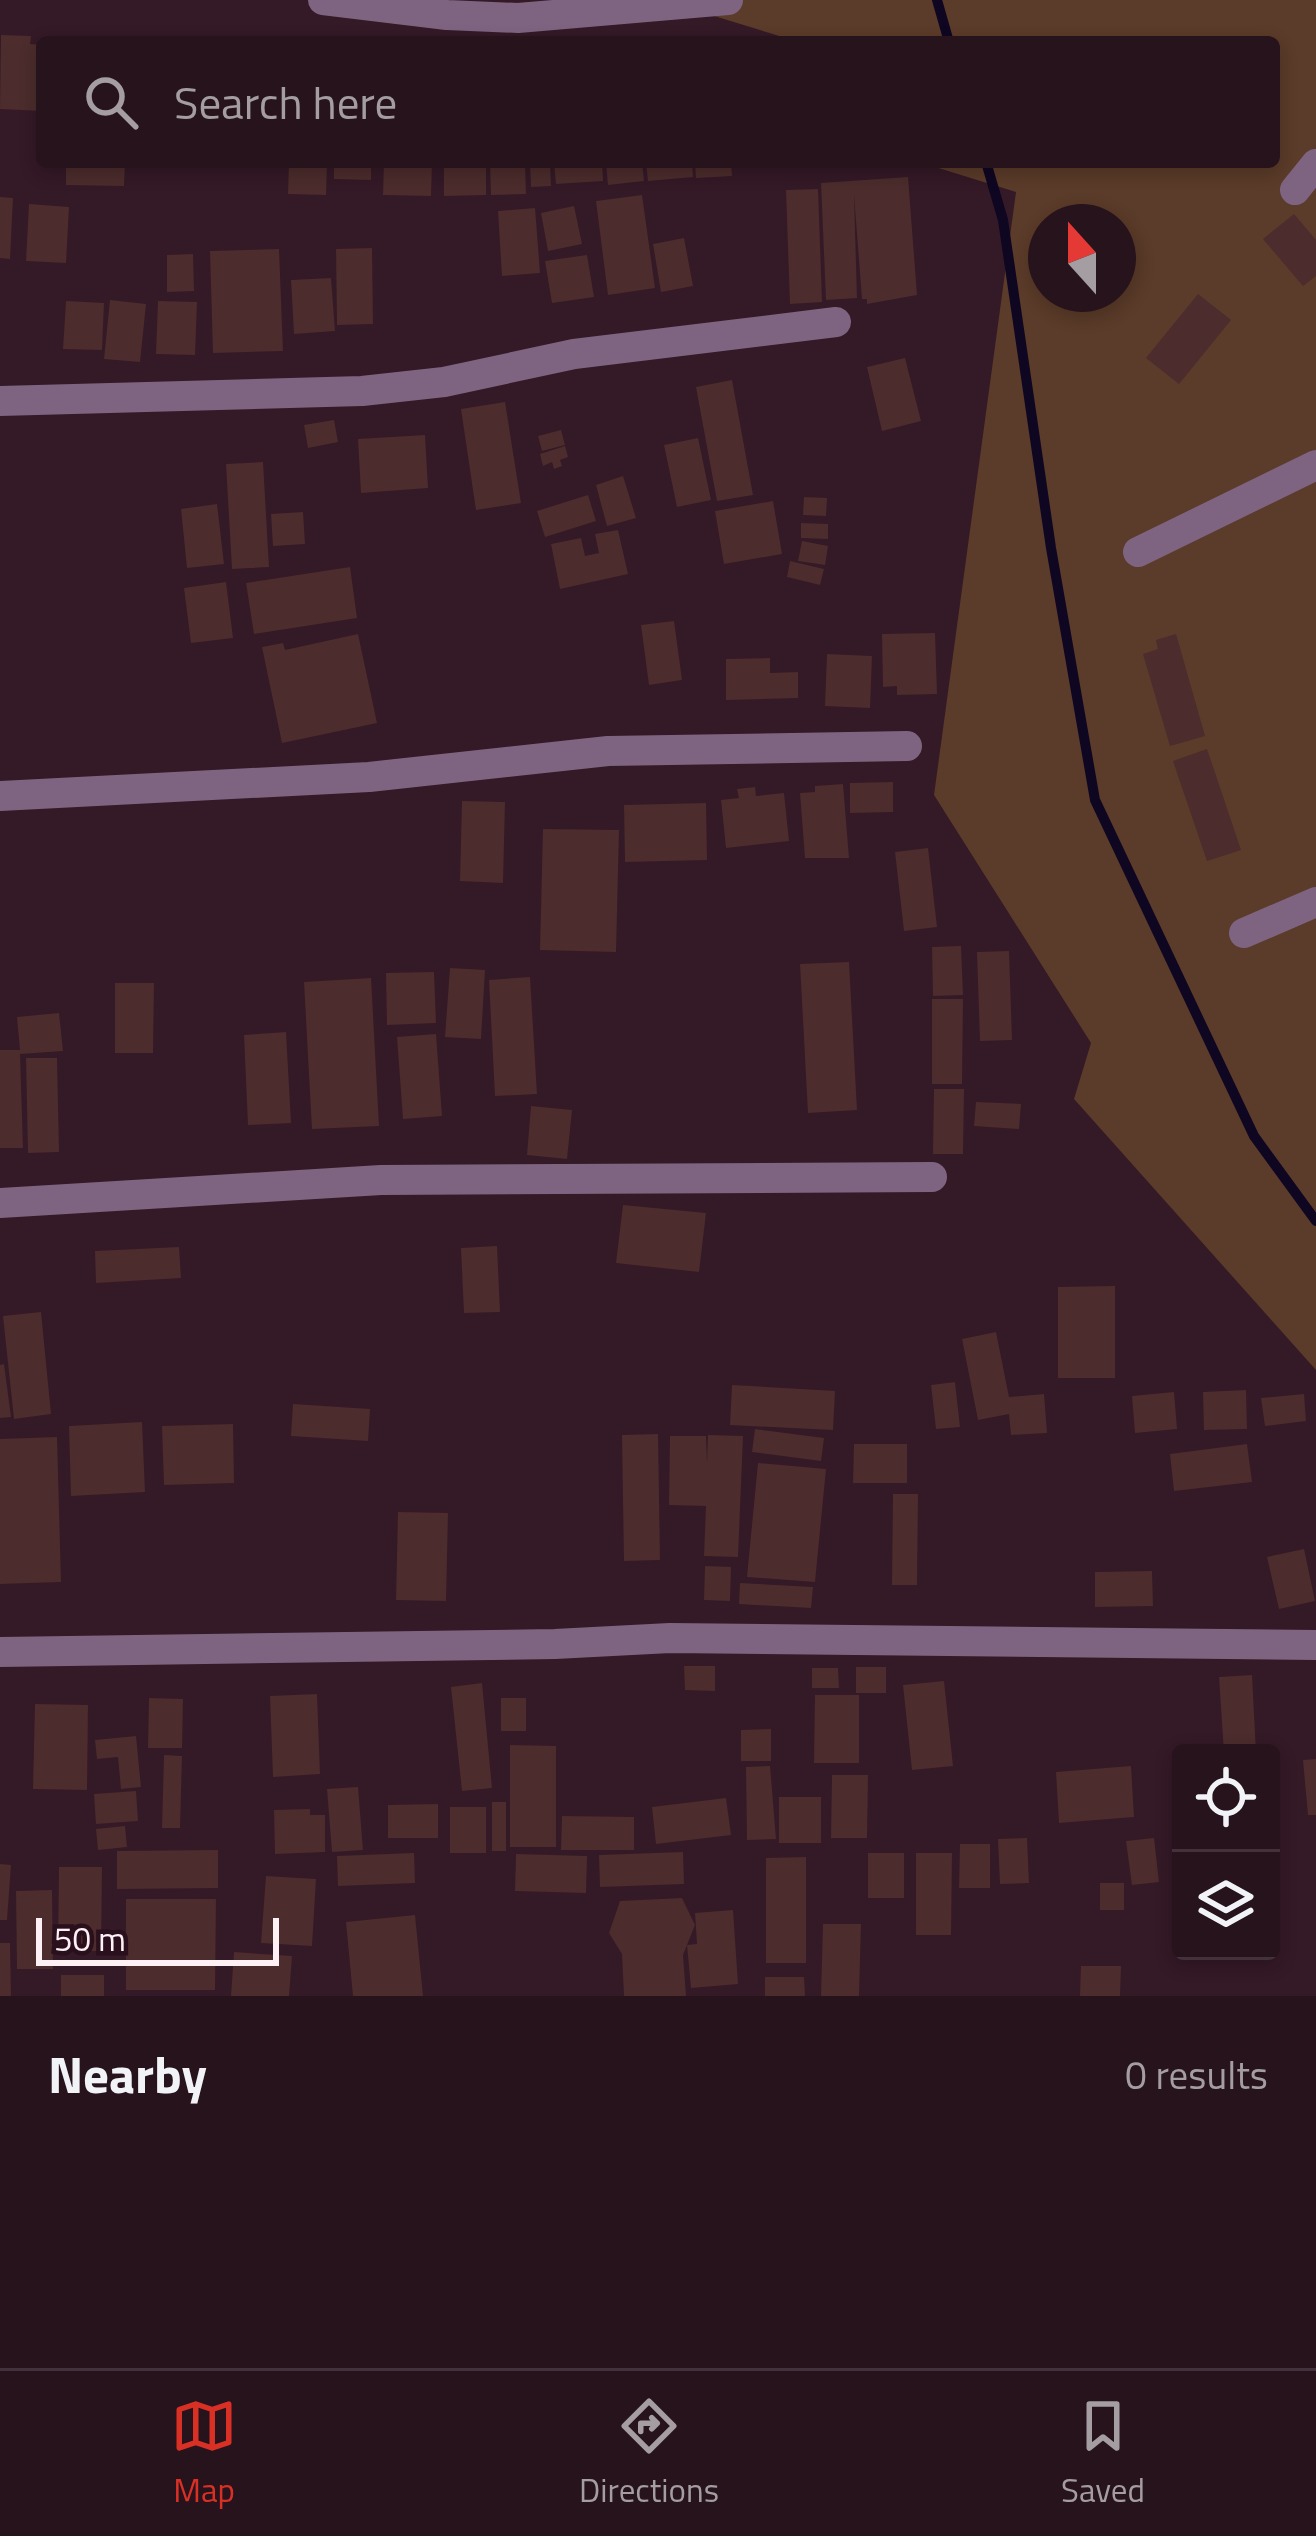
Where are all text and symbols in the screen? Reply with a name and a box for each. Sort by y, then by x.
search box [36,36,1280,168]
text: Search here [174,68,397,136]
icon: search [78,69,144,135]
north arrow [1028,204,1136,312]
map controls [1172,1744,1280,1960]
button: locate [1172,1744,1280,1852]
button: layers [1172,1852,1280,1960]
scale bar [36,1912,279,1965]
text: 50 m [54,1914,126,1964]
text: Nearby [48,2035,207,2113]
text: 0 results [1125,2045,1268,2104]
tab: Map [171,2393,237,2515]
tab: Directions [579,2393,719,2515]
tab: Saved [1061,2393,1145,2515]

